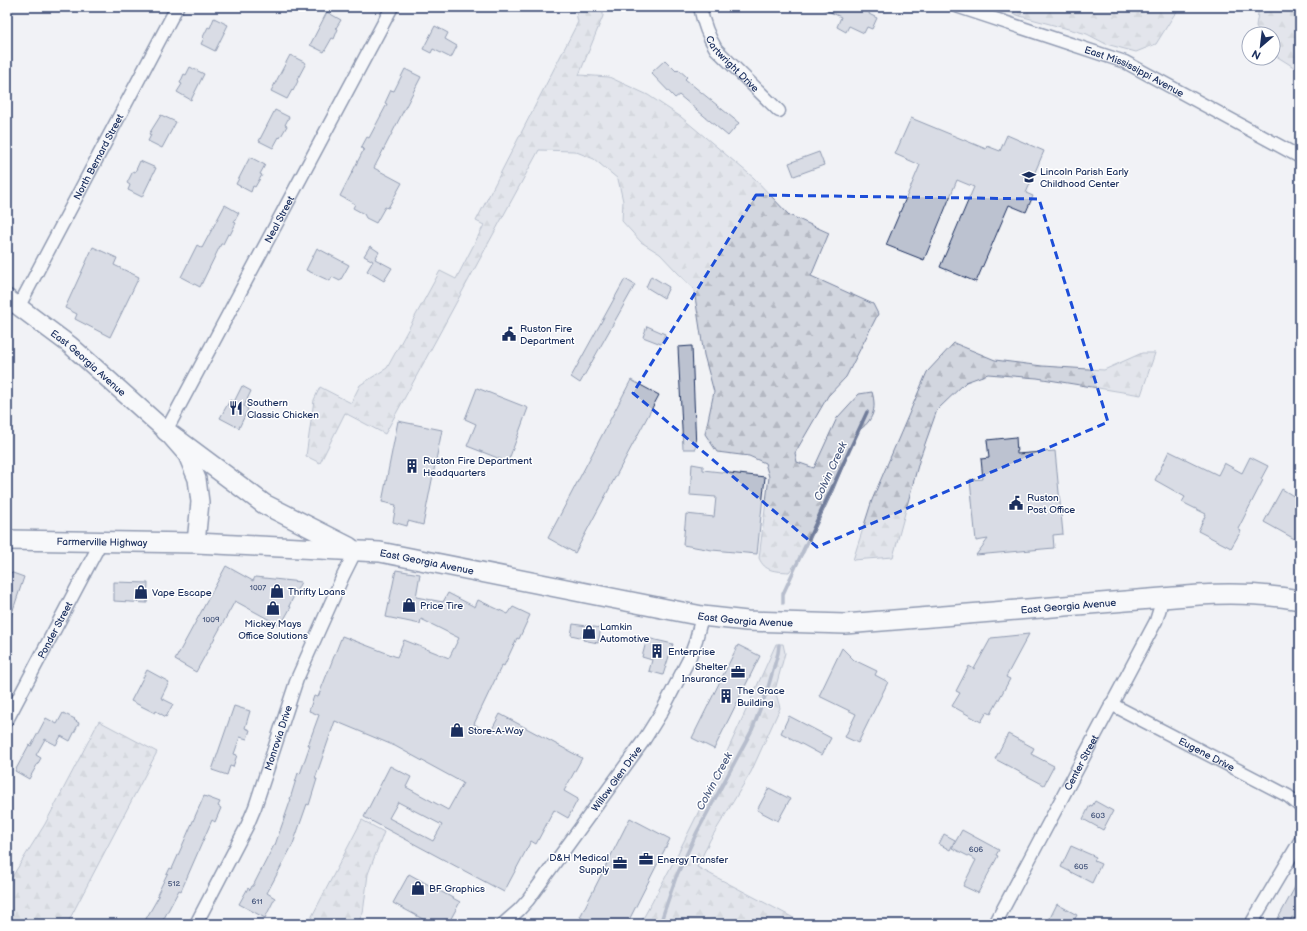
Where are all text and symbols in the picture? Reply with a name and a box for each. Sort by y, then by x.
north arrow [1241,26,1281,66]
street label: Cartwright Drive [703,34,761,95]
street label: East Mississippi Avenue [1083,44,1186,100]
text: N [1250,47,1263,62]
street label: North Bernard Street [71,112,126,202]
place label: Lincoln Parish Early Childhood Center [1040,166,1129,190]
school or university icon: Lincoln Parish Early Childhood Center [1021,169,1037,185]
street label: Neal Street [262,194,297,245]
place label: Ruston Fire Department [520,323,574,347]
public building icon: Ruston Fire Department [501,326,517,342]
street label: East Georgia Avenue [48,328,128,399]
place label: Southern Classic Chicken [247,397,319,421]
restaurant icon: Southern Classic Chicken [228,400,244,416]
water label: Colvin Creek [811,439,850,503]
place label: Ruston Fire Department Headquarters [423,455,532,479]
building icon: Ruston Fire Department Headquarters [404,458,420,474]
place label: Ruston Post Office [1027,492,1075,516]
public building icon: Ruston Post Office [1008,495,1024,511]
street label: Farmerville Highway [57,536,148,549]
street label: East Georgia Avenue [379,547,475,578]
house number: 1007 [250,583,266,592]
shop icon: Thrifty Loans [269,583,285,599]
shop icon: Vape Escape [133,584,149,600]
place label: Thrifty Loans [288,586,345,598]
place label: Vape Escape [152,587,212,599]
shop icon: Price Tire [401,597,417,613]
street label: East Georgia Avenue [1020,597,1117,617]
street label: Ponder Street [36,600,75,661]
shop icon: Mickey Mays Office Solutions [265,600,281,616]
place label: Price Tire [420,600,463,612]
street label: East Georgia Avenue [696,610,793,629]
house number: 1009 [202,615,220,624]
place label: Mickey Mays Office Solutions [238,618,308,642]
place label: Lamkin Automotive [600,621,650,645]
shop icon: Lamkin Automotive [581,624,597,640]
building icon: Enterprise [649,643,665,659]
place label: Enterprise [668,646,715,658]
place label: Shelter Insurance [682,661,727,685]
office icon: Shelter Insurance [730,664,746,680]
place label: The Grace Building [737,685,785,709]
building icon: The Grace Building [718,688,734,704]
street label: Monrovia Drive [262,704,295,772]
shop icon: Store-A-Way [449,722,465,738]
place label: Store-A-Way [468,725,524,737]
street label: Center Street [1062,733,1101,793]
street label: Eugene Drive [1176,735,1236,774]
street label: Willow Glen Drive [589,744,645,814]
water label: Colvin Creek [694,750,735,812]
house number: 603 [1091,811,1105,820]
house number: 606 [969,845,983,854]
office icon: Energy Transfer [638,851,654,867]
place label: D&H Medical Supply [549,852,609,876]
place label: Energy Transfer [657,854,728,866]
office icon: D&H Medical Supply [612,855,628,871]
house number: 605 [1074,862,1088,871]
house number: 512 [168,879,180,888]
shop icon: BF Graphics [410,880,426,896]
place label: BF Graphics [429,883,485,895]
house number: 611 [251,897,263,906]

